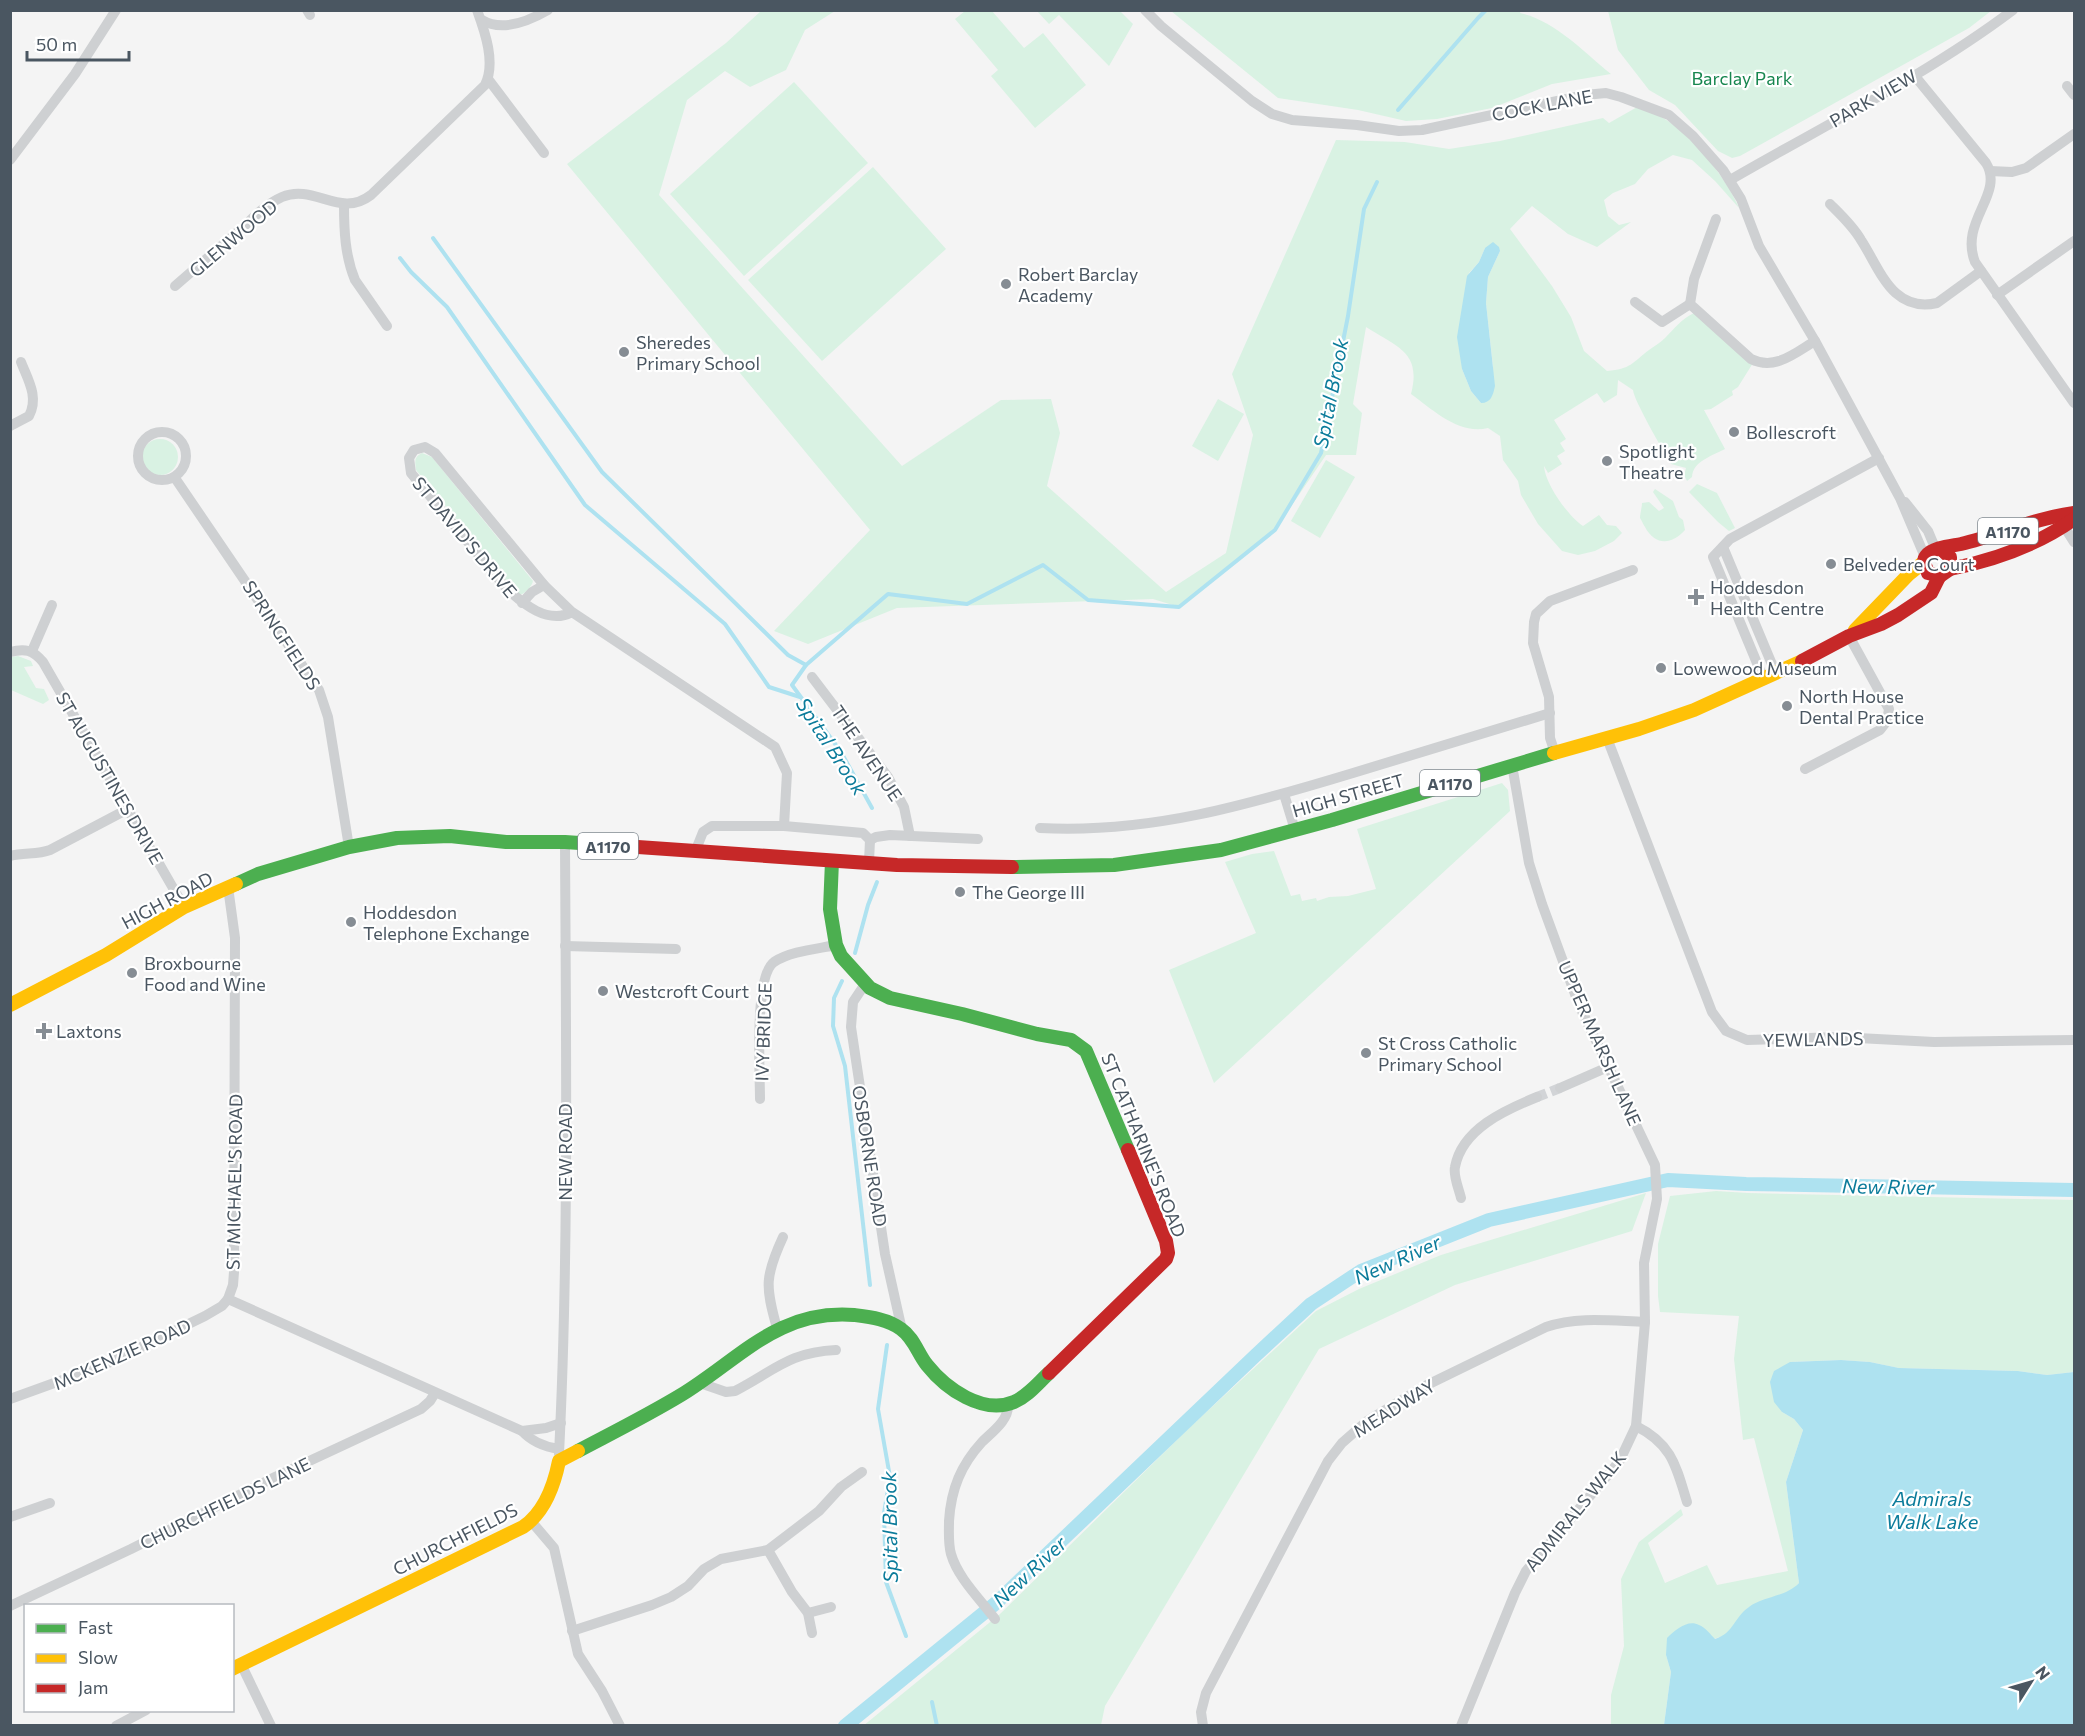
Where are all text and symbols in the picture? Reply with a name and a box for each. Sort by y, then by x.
scale bar [27,24,129,62]
text: 50 m [36,33,77,55]
street label: PARK VIEW [1826,64,1920,132]
park label: Barclay Park [1691,67,1793,89]
street label: COCK LANE [1490,84,1594,126]
street label: GLENWOOD [184,195,282,281]
place label: Robert Barclay Academy [1018,263,1138,306]
marker: Robert Barclay Academy [999,277,1013,291]
place label: Sheredes Primary School [636,331,760,374]
water label: Spital Brook [1308,335,1353,450]
marker: Sheredes Primary School [617,345,631,359]
place label: Bollescroft [1746,421,1836,443]
marker: Bollescroft [1727,425,1741,439]
place label: Spotlight Theatre [1619,440,1695,483]
marker: Spotlight Theatre [1600,454,1614,468]
street label: ST DAVID'S DRIVE [408,472,522,602]
road number: A1170 [1978,518,2038,544]
place label: Belvedere Court [1843,553,1975,575]
marker: Belvedere Court [1824,557,1838,571]
street label: SPRINGFIELDS [238,576,326,694]
place label: Hoddesdon Health Centre [1710,576,1824,619]
marker: Hoddesdon Health Centre [1687,588,1705,606]
place label: Lowewood Museum [1673,657,1837,679]
marker: Lowewood Museum [1654,661,1668,675]
place label: North House Dental Practice [1799,685,1924,728]
street label: ST AUGUSTINES DRIVE [52,688,168,868]
water label: Spital Brook [792,693,873,800]
marker: North House Dental Practice [1780,699,1794,713]
street label: THE AVENUE [827,701,907,805]
street label: HIGH STREET [1289,769,1407,821]
road number: A1170 [1420,770,1480,796]
road number: A1170 [578,833,638,859]
street label: HIGH ROAD [118,867,216,933]
place label: The George III [972,881,1085,903]
marker: The George III [953,885,967,899]
place label: Hoddesdon Telephone Exchange [363,901,530,944]
marker: Hoddesdon Telephone Exchange [344,915,358,929]
place label: Broxbourne Food and Wine [144,952,266,995]
street label: UPPER MARSH LANE [1554,957,1646,1129]
marker: Broxbourne Food and Wine [125,966,139,980]
place label: Westcroft Court [615,980,749,1002]
street label: IVY BRIDGE [750,982,776,1082]
marker: Westcroft Court [596,984,610,998]
place label: Laxtons [56,1020,122,1042]
marker: Laxtons [37,1024,51,1038]
street label: YEWLANDS [1762,1027,1864,1051]
place label: St Cross Catholic Primary School [1378,1032,1517,1075]
marker: St Cross Catholic Primary School [1359,1046,1373,1060]
street label: ST CATHARINE'S ROAD [1097,1050,1191,1240]
street label: OSBORNE ROAD [848,1084,892,1228]
street label: ST MICHAEL'S ROAD [221,1094,247,1270]
street label: NEW ROAD [554,1103,576,1201]
water label: New River [1842,1173,1935,1199]
water label: New River [1350,1229,1445,1289]
street label: MCKENZIE ROAD [50,1314,194,1394]
street label: MEADWAY [1349,1374,1439,1442]
street label: ADMIRALS WALK [1520,1446,1630,1576]
street label: CHURCHFIELDS LANE [136,1452,314,1554]
water label: Spital Brook [876,1470,902,1583]
water label: Admirals Walk Lake [1886,1486,1979,1533]
street label: CHURCHFIELDS [389,1498,521,1580]
water label: New River [987,1530,1072,1611]
legend [24,1604,234,1712]
text: Fast [78,1616,113,1638]
text: Slow [78,1646,118,1668]
north arrow [2001,1652,2061,1712]
text: N [2032,1662,2055,1683]
text: Jam [78,1676,108,1698]

